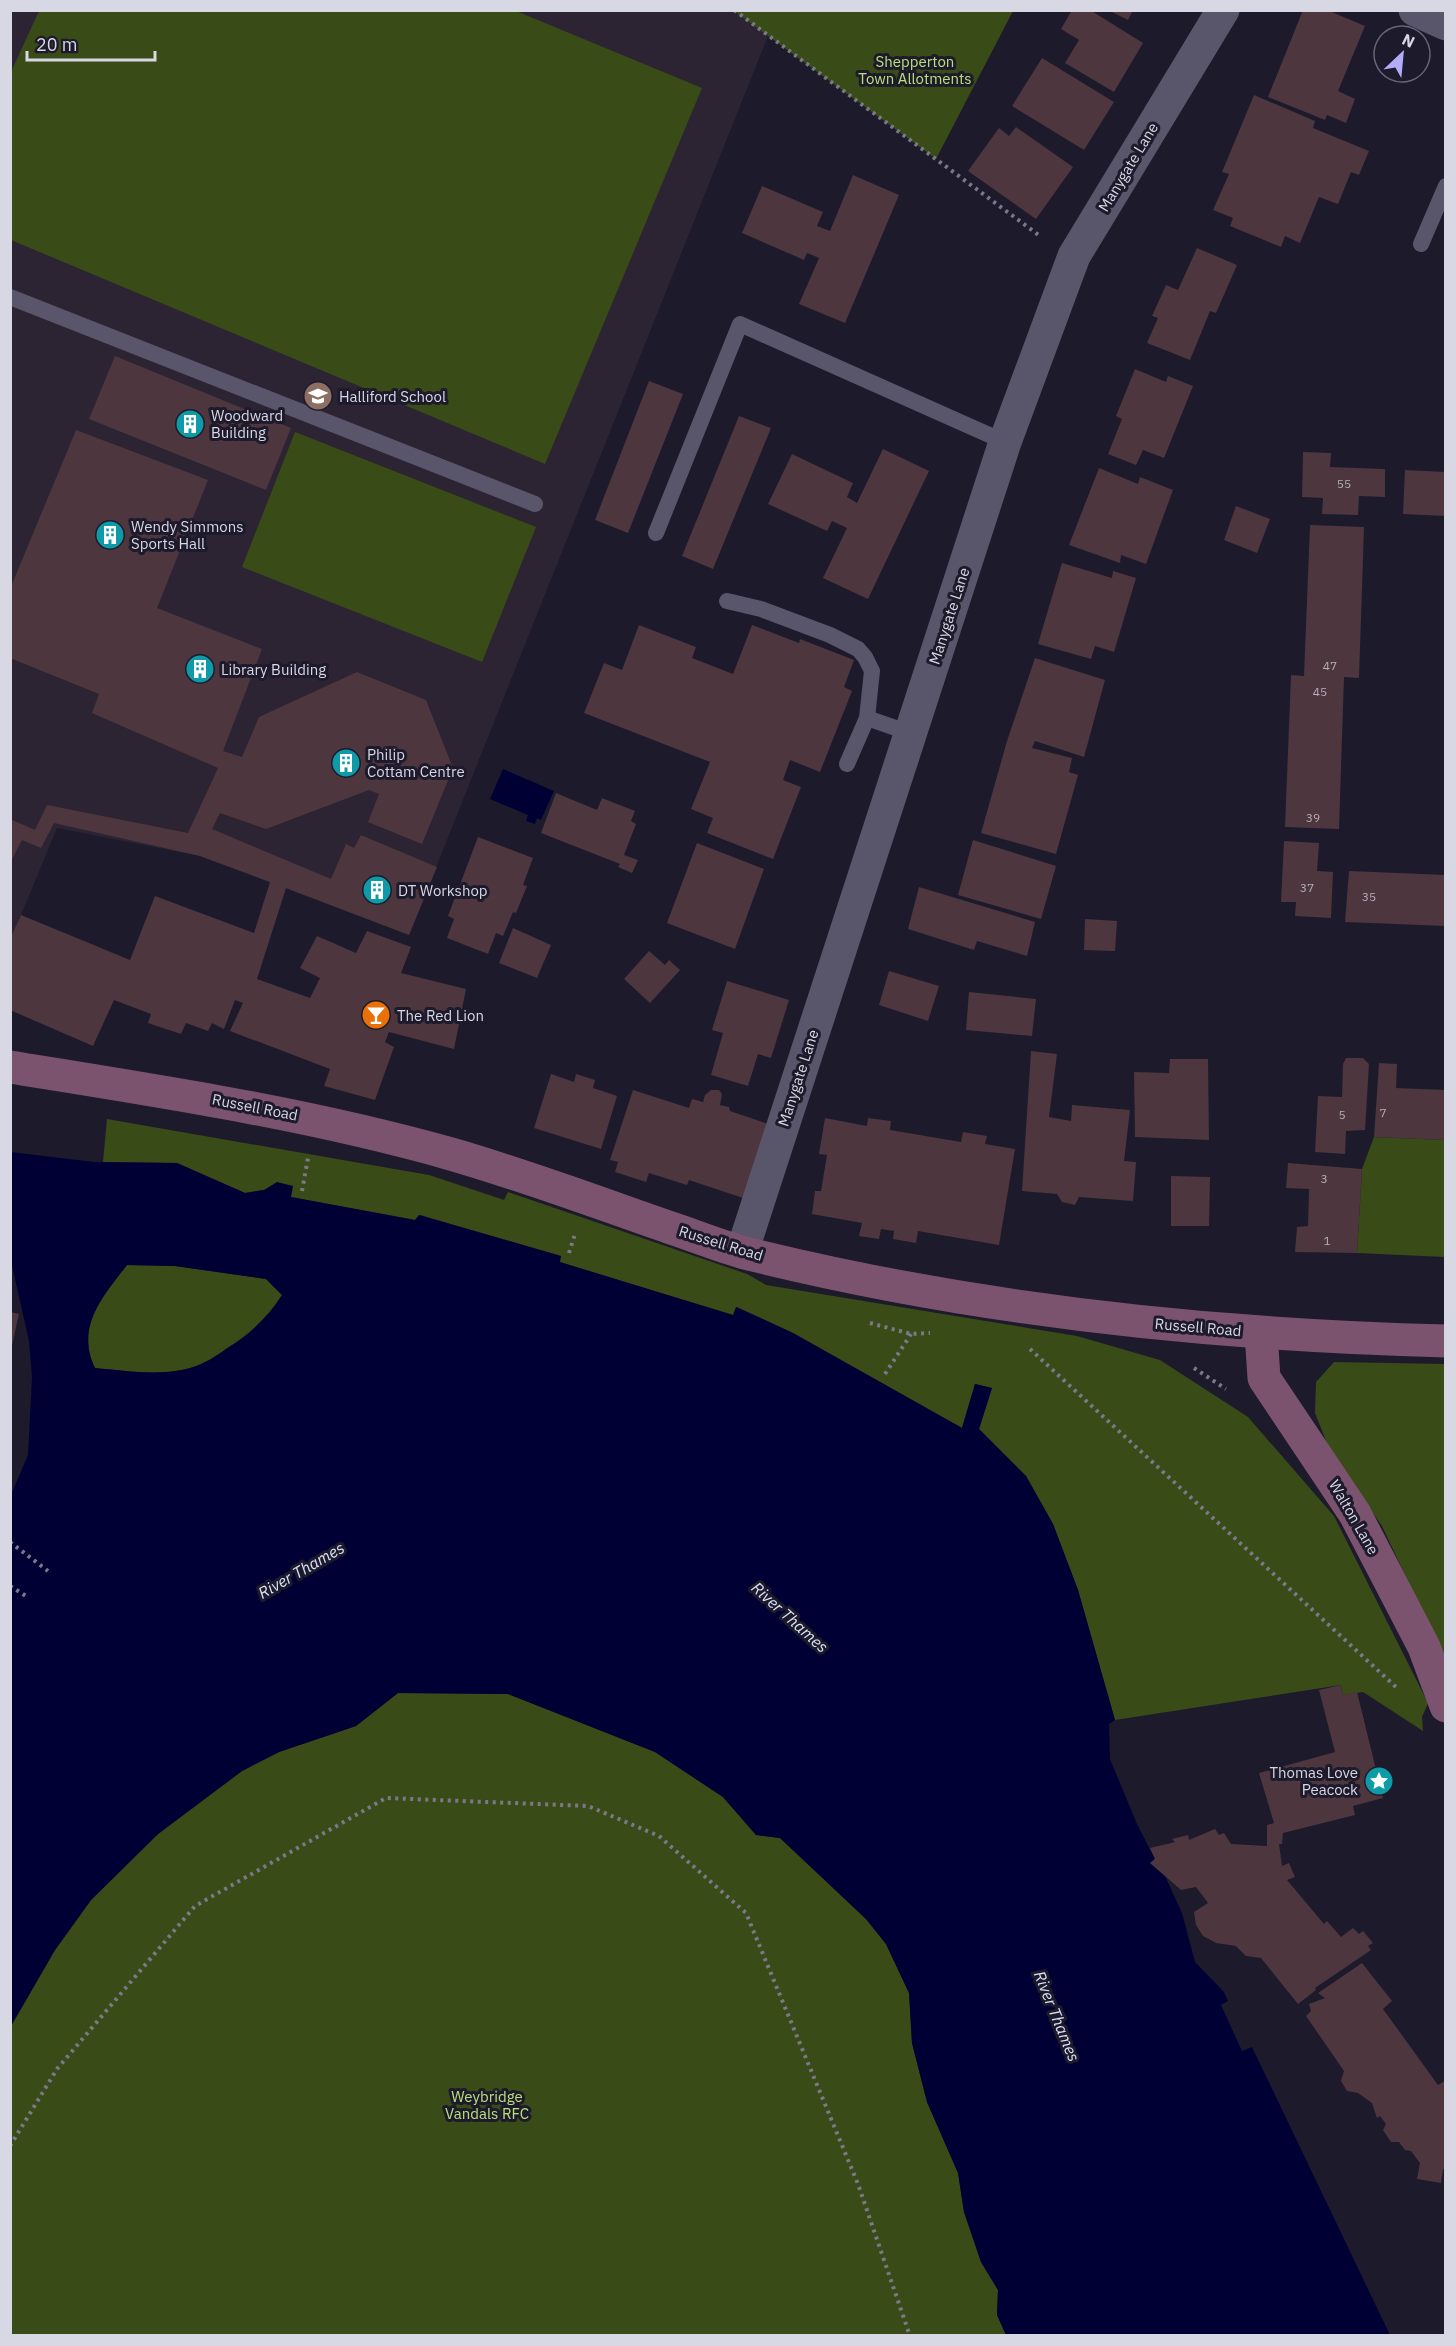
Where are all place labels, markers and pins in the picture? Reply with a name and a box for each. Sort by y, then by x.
school or university icon: Halliford School [302,380,334,412]
place label: Halliford School [339,387,446,406]
place label: Woodward Building [211,406,283,442]
building icon: Woodward Building [174,408,206,440]
place label: Wendy Simmons Sports Hall [131,517,244,553]
building icon: Wendy Simmons Sports Hall [94,519,126,551]
building icon: Library Building [184,653,216,685]
place label: Library Building [221,660,326,679]
place label: Philip Cottam Centre [367,745,465,781]
building icon: Philip Cottam Centre [330,747,362,779]
building icon: DT Workshop [361,874,393,906]
place label: DT Workshop [398,881,488,900]
bar icon: The Red Lion [360,999,392,1031]
place label: The Red Lion [397,1006,484,1025]
place label: Thomas Love Peacock [1269,1763,1358,1799]
place icon: Thomas Love Peacock [1363,1765,1395,1797]

